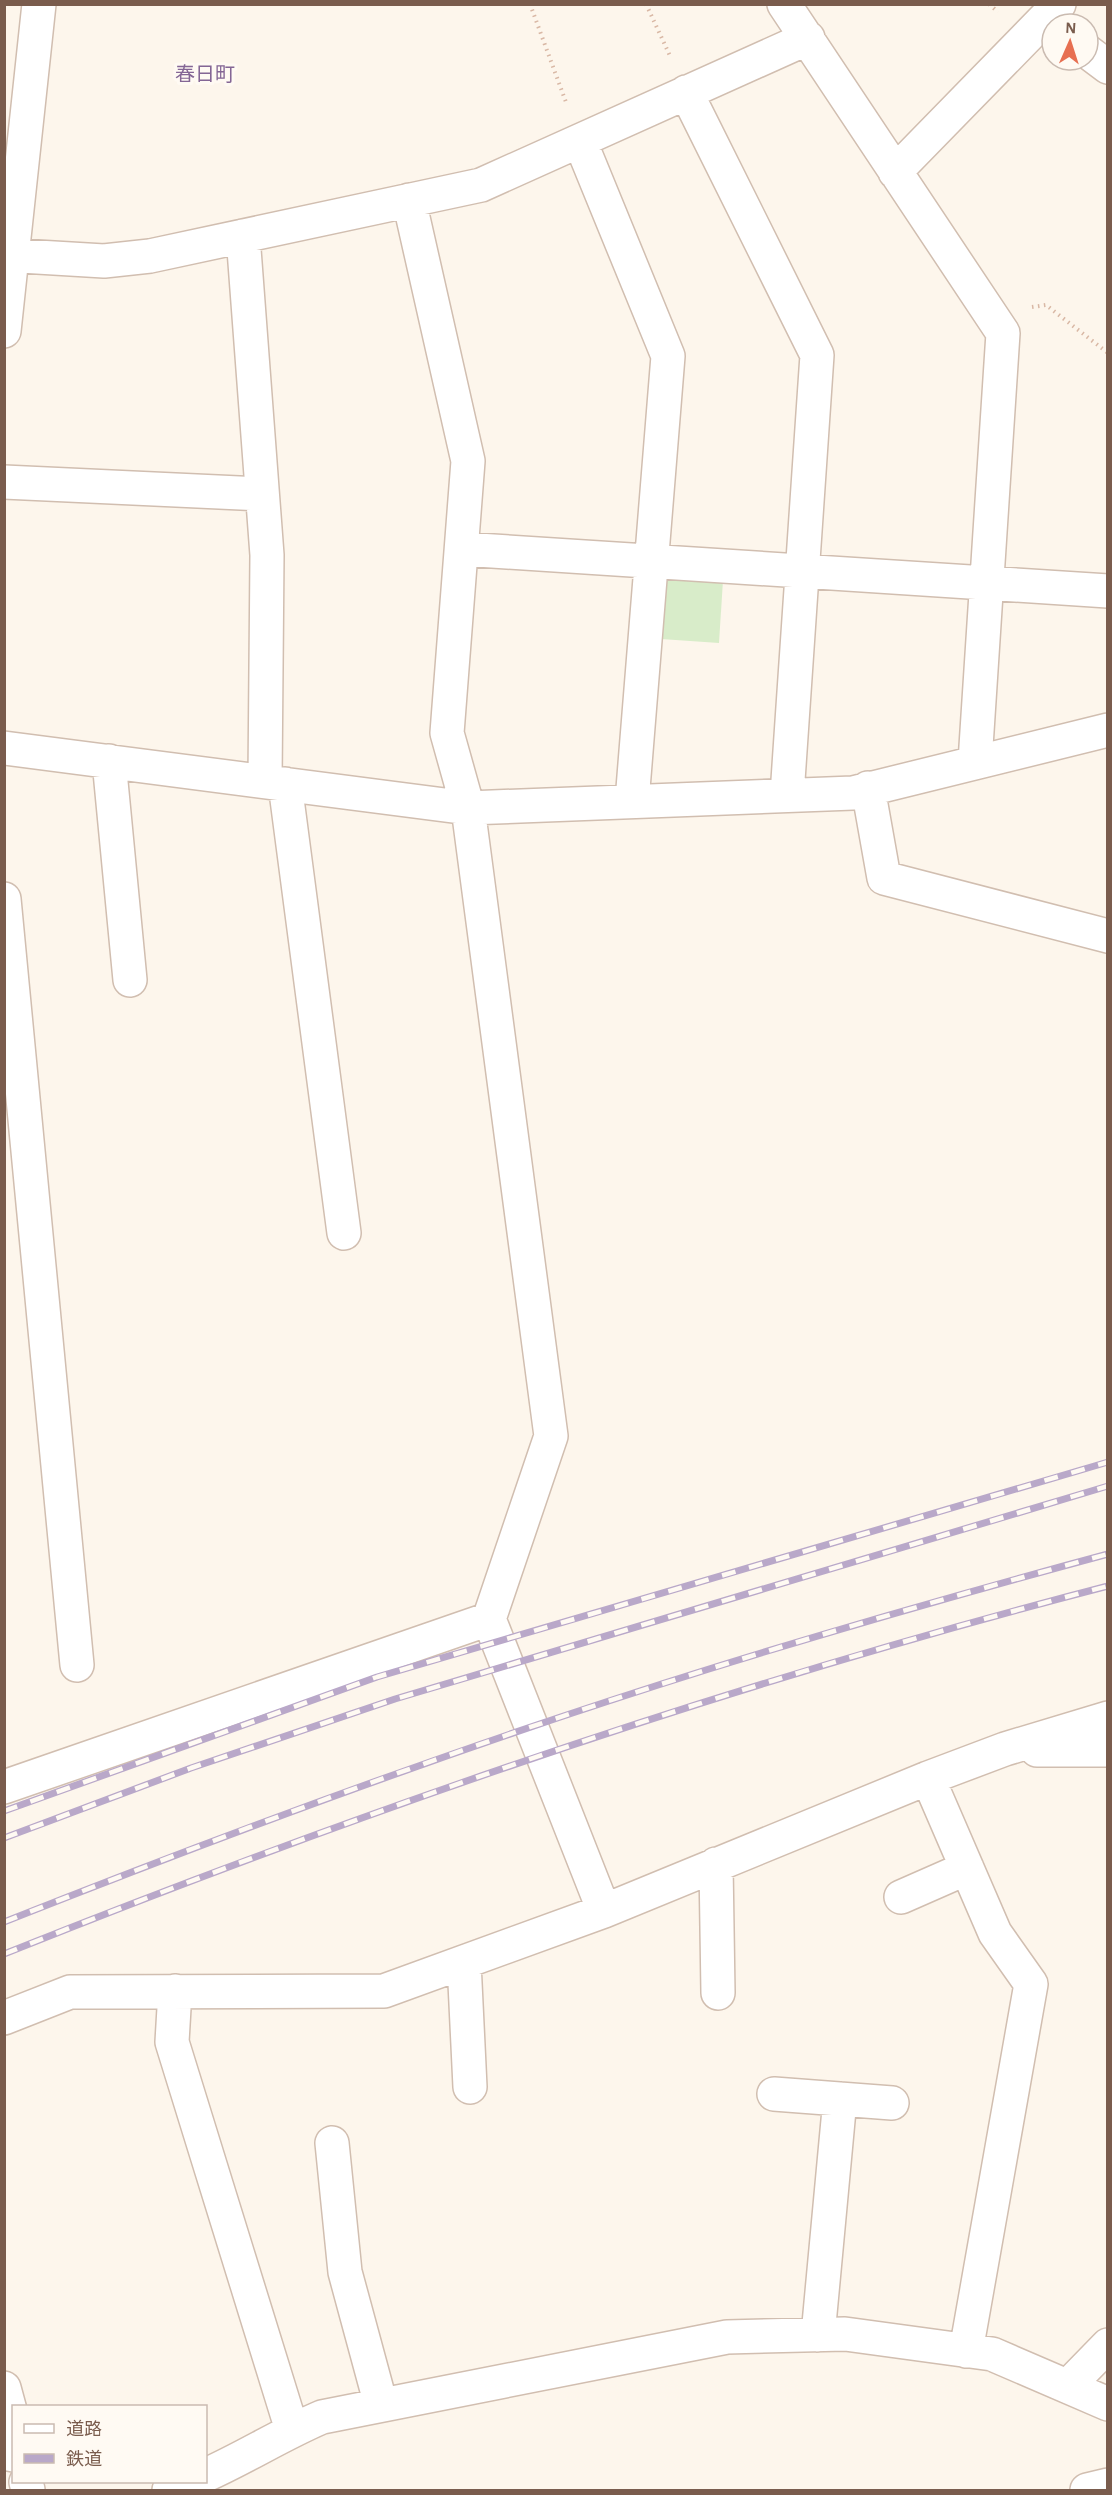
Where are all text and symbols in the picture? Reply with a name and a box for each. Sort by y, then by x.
north arrow [1040,12,1100,72]
text: N [1065,20,1077,36]
district label: 春日町 [175,64,235,85]
legend [12,2405,207,2483]
text: 道路 [66,2419,102,2439]
text: 鉄道 [66,2449,102,2469]

